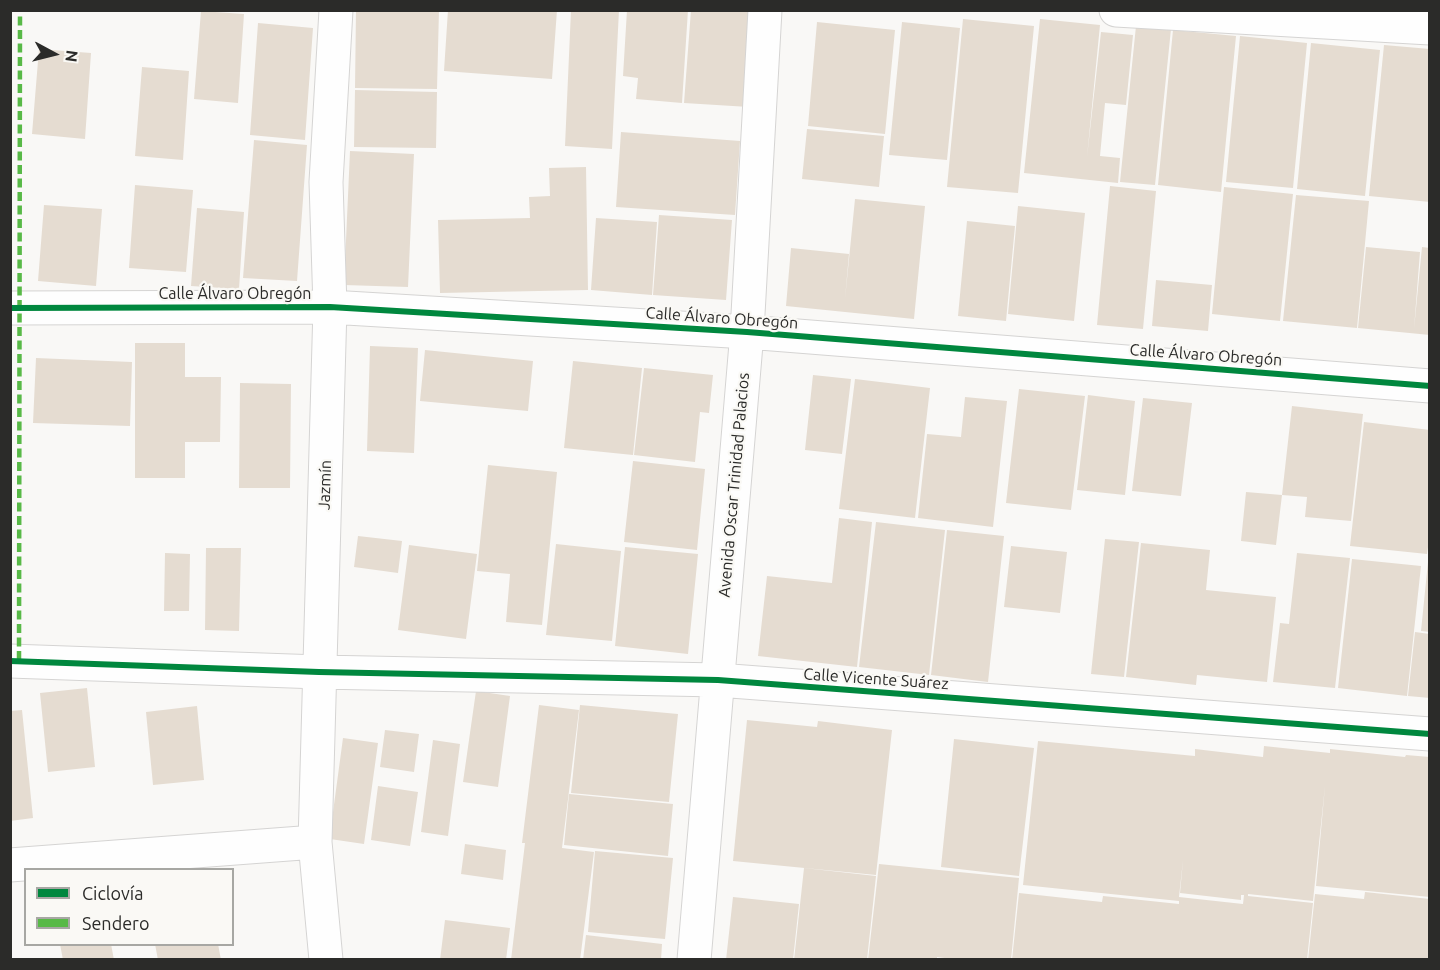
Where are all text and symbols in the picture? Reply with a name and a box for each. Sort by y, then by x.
north arrow [24,24,84,84]
text: N [62,49,82,63]
street label: Calle Álvaro Obregón [159,284,311,304]
street label: Calle Álvaro Obregón [645,303,799,333]
street label: Calle Álvaro Obregón [1129,340,1283,370]
street label: Avenida Oscar Trinidad Palacios [715,372,753,598]
street label: Jazmín [315,460,335,510]
street label: Calle Vicente Suárez [803,664,949,694]
legend [24,868,234,946]
text: Ciclovía [82,883,143,903]
text: Sendero [82,913,149,933]

